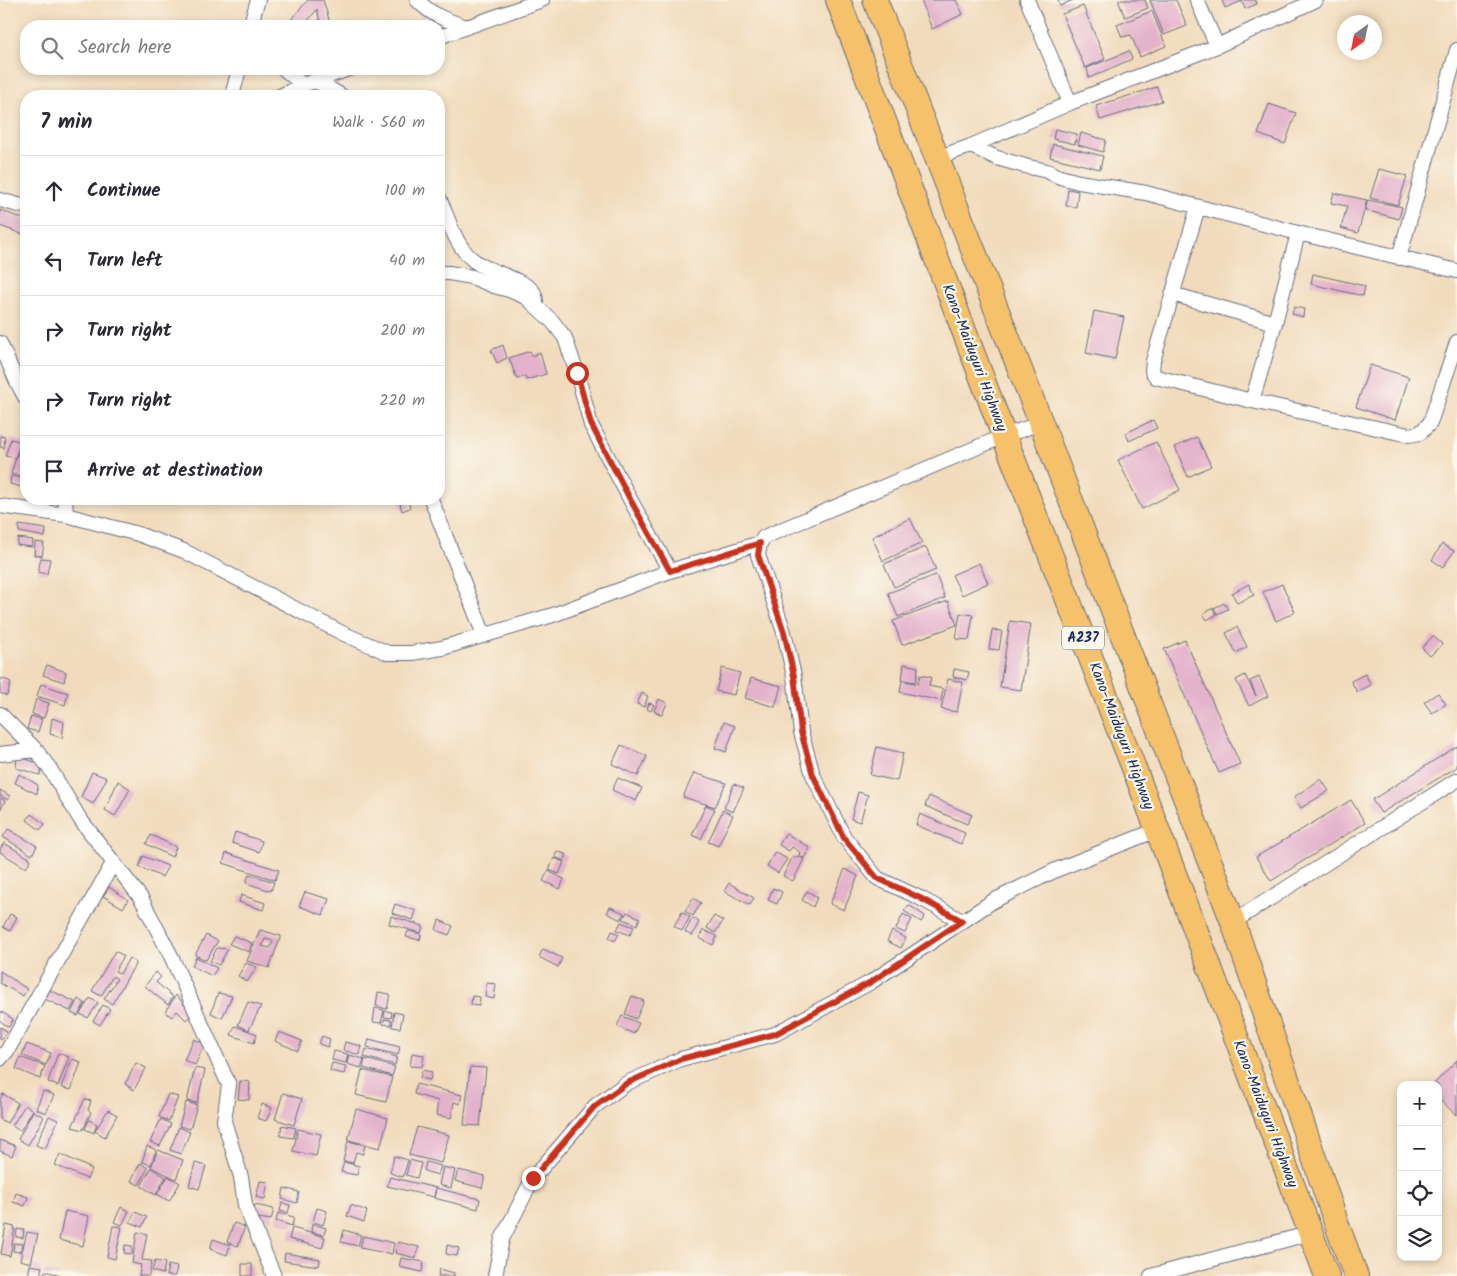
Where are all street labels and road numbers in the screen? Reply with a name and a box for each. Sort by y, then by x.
street label: Kano-Maiduguri Highway [935,281,1014,436]
road number: A237 [1062,626,1104,650]
street label: Kano-Maiduguri Highway [1082,659,1161,814]
street label: Kano-Maiduguri Highway [1226,1037,1305,1192]

